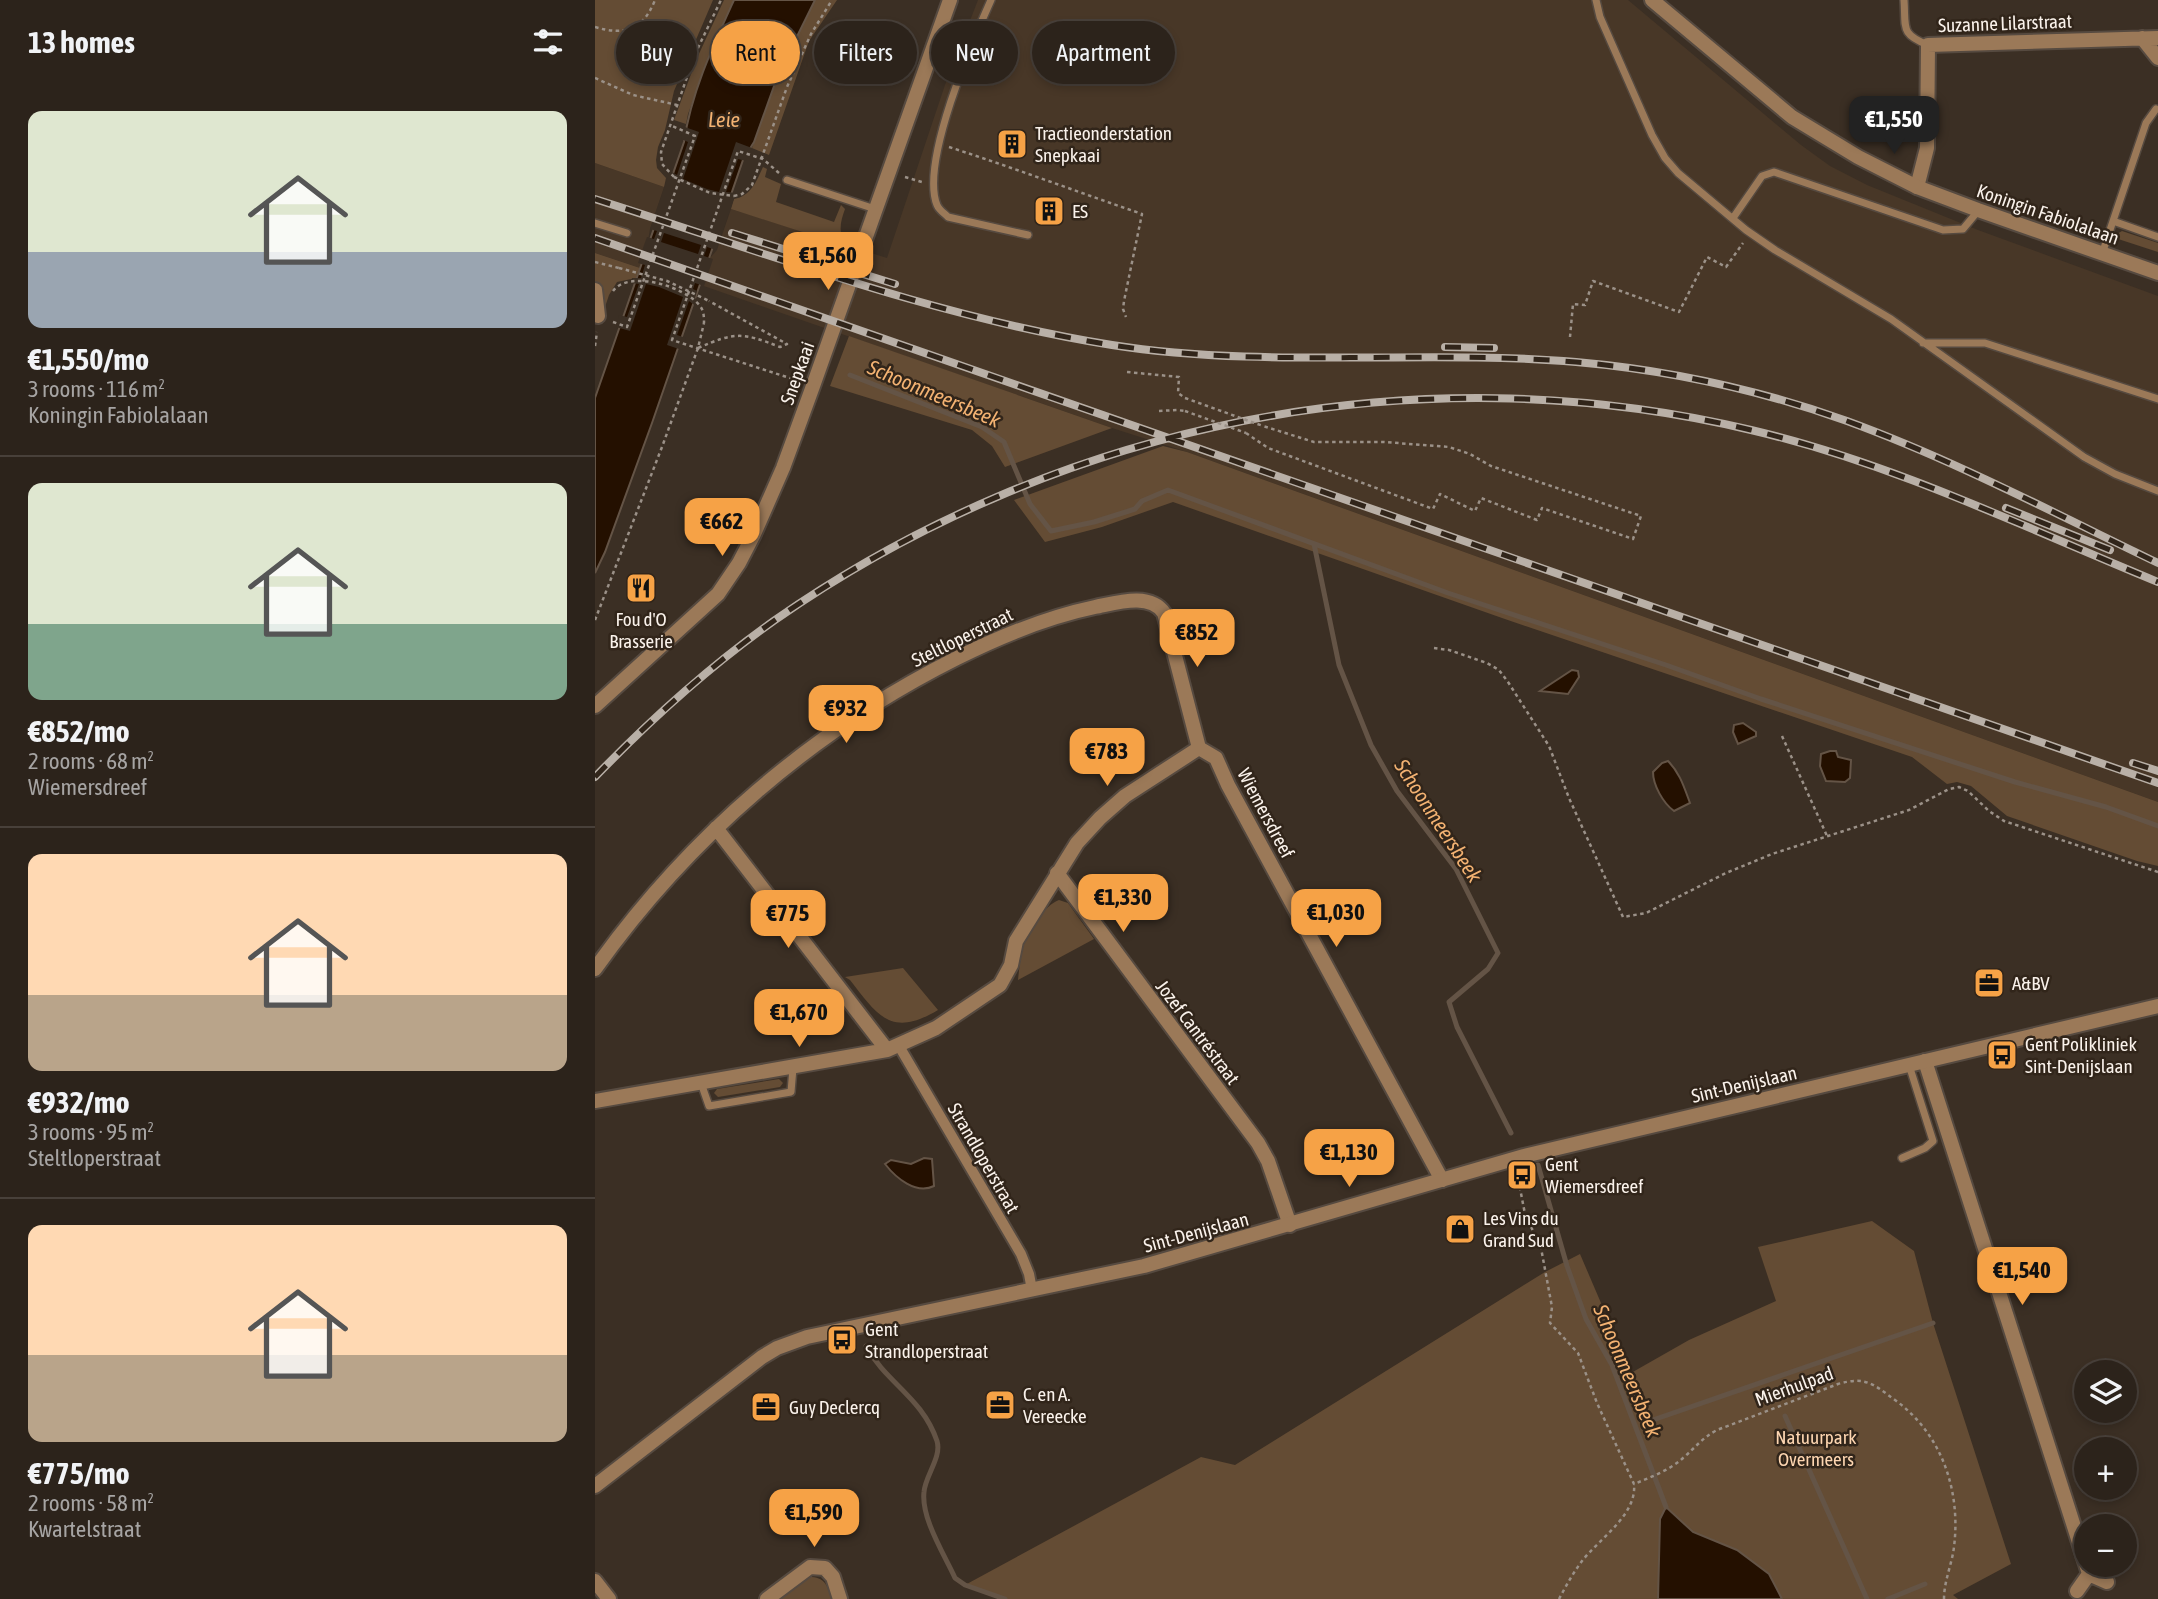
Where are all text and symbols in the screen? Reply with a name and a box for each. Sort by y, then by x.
street label: Suzanne Lilarstraat [1938,10,2072,36]
chip: Buy [616,21,697,84]
chip: Rent [711,21,800,84]
chip: Filters [814,21,917,84]
chip: New [931,21,1018,84]
chip: Apartment [1032,21,1175,84]
icon: filters [529,23,567,61]
text: 13 homes [28,25,135,59]
pin: €1,550 [1837,96,1951,156]
text: €1,550 [1865,106,1923,132]
water label: Leie [708,107,740,131]
place label: Tractieonderstation Snepkaai [1035,122,1172,166]
building icon: Tractieonderstation Snepkaai [995,127,1029,161]
icon: home [235,157,361,283]
street label: Koningin Fabiolalaan [1974,179,2122,249]
building icon: ES [1032,194,1066,228]
place label: ES [1072,200,1088,222]
pin: €1,560 [771,232,885,292]
text: €1,560 [799,242,857,268]
street label: Snepkaai [776,339,818,407]
text: €1,550/mo [28,342,149,376]
water label: Schoonmeersbeek [863,354,1005,432]
text: 3 rooms · 116 m² [28,376,165,402]
text: Koningin Fabiolalaan [28,402,209,428]
pin: €662 [681,498,763,558]
text: €662 [701,508,743,534]
icon: home [235,529,361,655]
restaurant icon: Fou d'O Brasserie [624,571,658,605]
street label: Steltloperstraat [908,603,1016,671]
place label: Fou d'O Brasserie [609,608,673,652]
pin: €852 [1156,610,1238,669]
text: €852 [1176,619,1218,645]
pin: €932 [805,686,887,745]
text: €932 [825,695,867,721]
text: €852/mo [28,714,130,748]
pin: €783 [1066,728,1148,788]
text: €783 [1086,738,1128,764]
text: 2 rooms · 68 m² [28,748,154,774]
water label: Schoonmeersbeek [1390,754,1488,887]
street label: Wiemersdreef [1233,764,1299,862]
text: Wiemersdreef [28,774,147,800]
pin: €1,330 [1066,874,1180,934]
text: €1,330 [1094,884,1152,910]
pin: €775 [747,890,829,950]
pin: €1,030 [1279,890,1393,949]
text: €1,030 [1307,899,1365,925]
icon: home [235,900,361,1026]
text: €775 [767,900,809,926]
office icon: A&BV [1972,966,2006,1000]
place label: A&BV [2012,972,2050,994]
street label: Jozef Cantréstraat [1152,976,1244,1088]
pin: €1,670 [742,990,856,1049]
text: €1,670 [770,999,828,1025]
place label: Gent Polikliniek Sint-Denijslaan [2025,1033,2137,1077]
bus stop icon: Gent Polikliniek Sint-Denijslaan [1985,1038,2019,1072]
street label: Sint-Denijslaan [1689,1061,1799,1107]
text: €932/mo [28,1085,130,1119]
street label: Strandloperstraat [944,1099,1024,1217]
text: 3 rooms · 95 m² [28,1119,154,1145]
pin: €1,130 [1292,1130,1406,1189]
text: €1,130 [1320,1139,1378,1165]
text: Steltloperstraat [28,1145,161,1171]
place label: Gent Wiemersdreef [1545,1153,1643,1197]
bus stop icon: Gent Wiemersdreef [1505,1158,1539,1192]
street label: Sint-Denijslaan [1141,1207,1251,1257]
place label: Les Vins du Grand Sud [1483,1207,1559,1251]
shop icon: Les Vins du Grand Sud [1443,1212,1477,1246]
pin: €1,540 [1965,1248,2079,1307]
text: €1,540 [1993,1257,2051,1283]
icon: home [235,1271,361,1397]
water label: Schoonmeersbeek [1589,1300,1667,1441]
place label: Gent Strandloperstraat [865,1318,988,1362]
bus stop icon: Gent Strandloperstraat [825,1323,859,1357]
map controls [2074,1360,2137,1577]
button: layers [2074,1360,2137,1423]
street label: Mierhulpad [1752,1362,1836,1410]
place label: C. en A. Vereecke [1023,1383,1087,1427]
office icon: C. en A. Vereecke [983,1388,1017,1422]
office icon: Guy Declercq [749,1390,783,1424]
place label: Guy Declercq [789,1396,880,1418]
park label: Natuurpark Overmeers [1775,1426,1857,1470]
button: + [2074,1437,2137,1500]
text: €775/mo [28,1456,130,1490]
text: 2 rooms · 58 m² [28,1490,154,1516]
pin: €1,590 [757,1490,871,1549]
text: €1,590 [785,1499,843,1525]
button: − [2074,1514,2137,1577]
text: Kwartelstraat [28,1516,141,1542]

